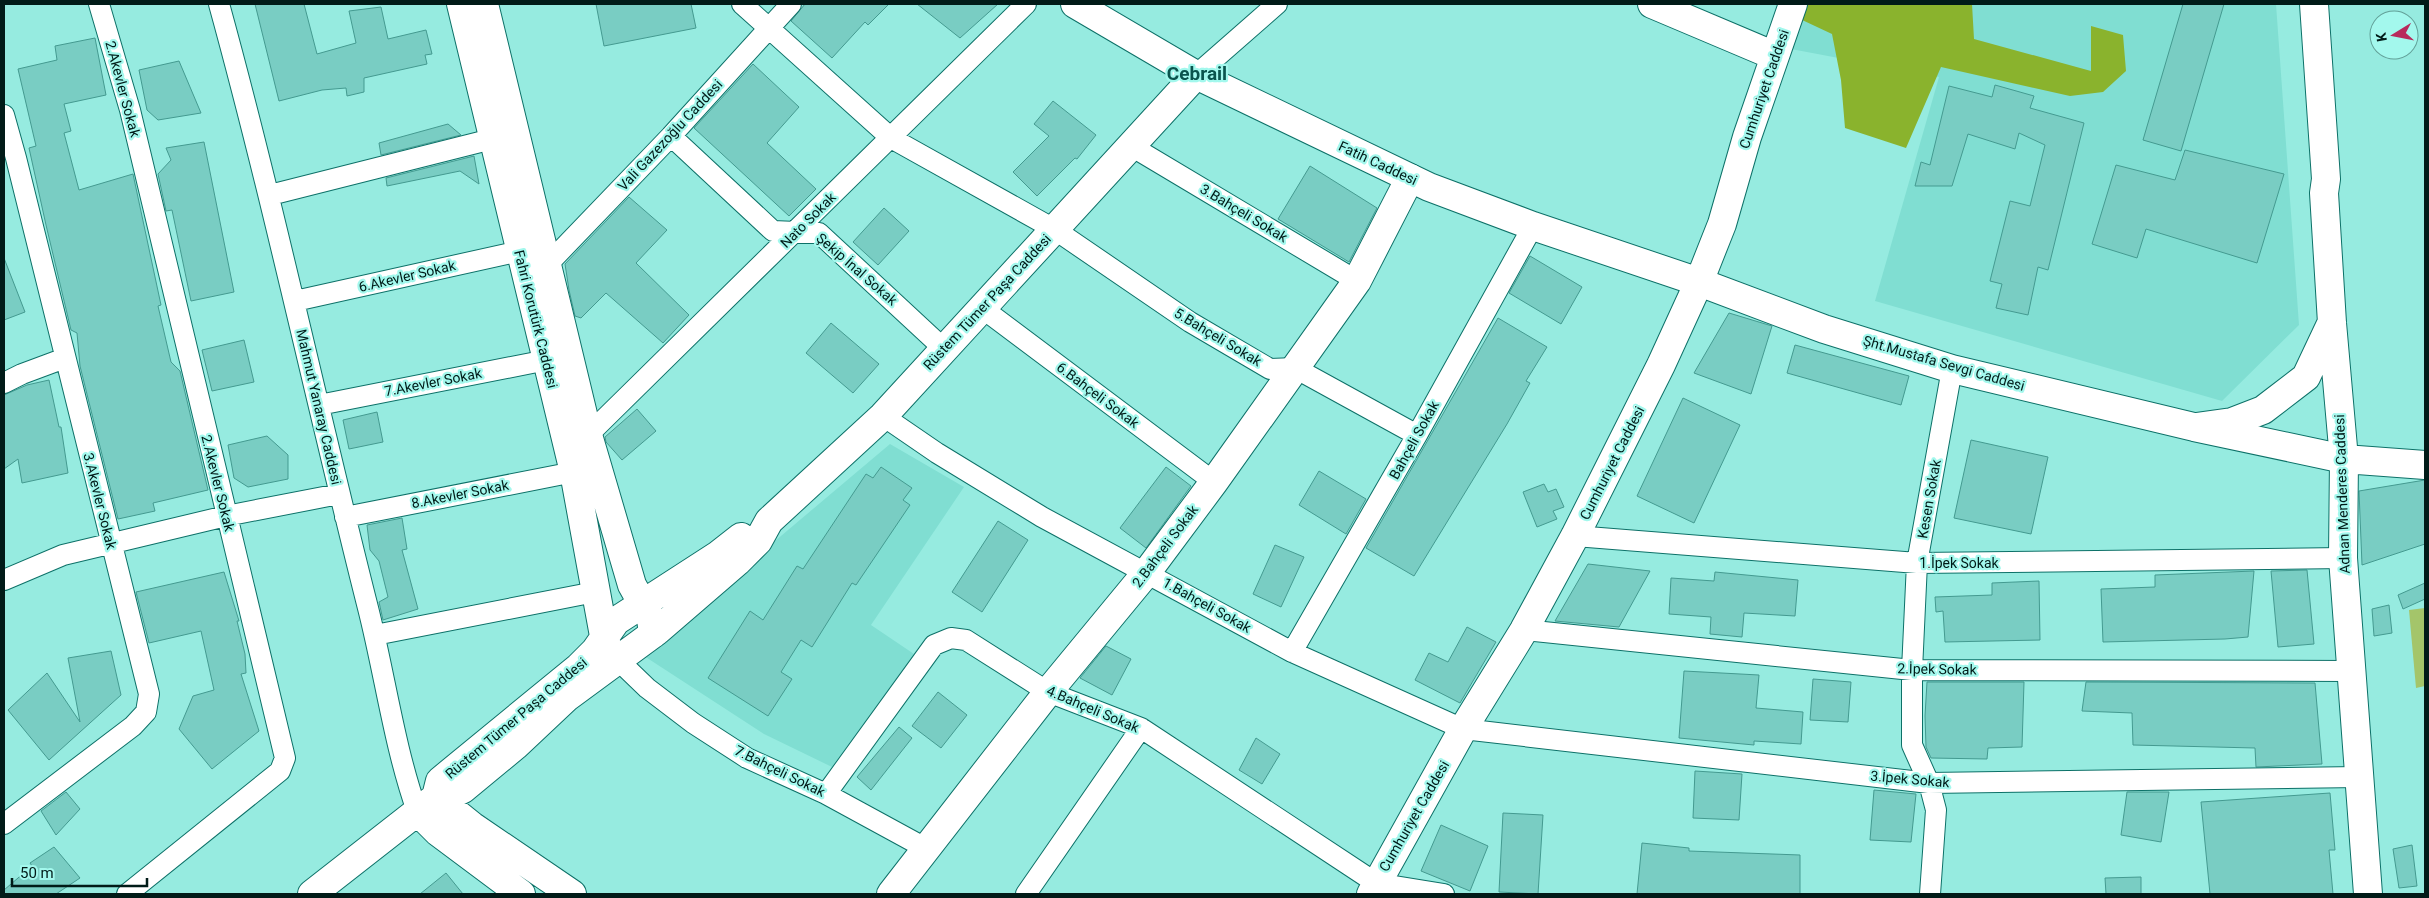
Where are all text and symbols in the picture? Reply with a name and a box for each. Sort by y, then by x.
north arrow [2369,10,2419,60]
street label: Cumhuriyet Caddesi [1736,27,1792,151]
text: K [2373,31,2390,43]
street label: 2.Akevler Sokak [102,39,144,140]
district label: Cebrail [1167,62,1227,85]
street label: Vali Gazezoğlu Caddesi [614,76,726,194]
street label: Fatih Caddesi [1336,138,1420,188]
street label: 3.Bahçeli Sokak [1198,181,1291,246]
street label: Nato Sokak [777,188,840,251]
street label: Şekip İnal Sokak [813,230,901,309]
street label: Rüstem Tümer Paşa Caddesi [920,231,1054,373]
street label: Fahri Korutürk Caddesi [511,248,561,390]
street label: 6.Akevler Sokak [357,257,458,295]
street label: 5.Bahçeli Sokak [1172,305,1265,370]
street label: Mahmut Yanaray Caddesi [293,328,345,486]
street label: Şht.Mustafa Sevgi Caddesi [1861,332,2027,394]
street label: 6.Bahçeli Sokak [1054,359,1143,432]
street label: 7.Akevler Sokak [383,365,484,399]
street label: Bahçeli Sokak [1386,397,1443,482]
street label: Cumhuriyet Caddesi [1576,404,1648,522]
street label: Adnan Menderes Caddesi [2331,414,2353,574]
street label: 2.Akevler Sokak [198,433,238,534]
street label: 3.Akevler Sokak [80,451,120,552]
street label: Kesen Sokak [1914,457,1944,540]
street label: 8.Akevler Sokak [410,477,511,511]
street label: 2.Bahçeli Sokak [1129,501,1202,590]
street label: 1.İpek Sokak [1919,555,2000,571]
street label: 1.Bahçeli Sokak [1160,574,1255,636]
street label: Rüstem Tümer Paşa Caddesi [442,654,590,782]
street label: 2.İpek Sokak [1897,660,1978,678]
street label: 4.Bahçeli Sokak [1044,682,1142,736]
street label: 7.Bahçeli Sokak [732,742,829,800]
street label: Cumhuriyet Caddesi [1376,758,1452,874]
street label: 3.İpek Sokak [1870,768,1951,791]
scale bar [12,856,148,888]
text: 50 m [20,864,54,882]

